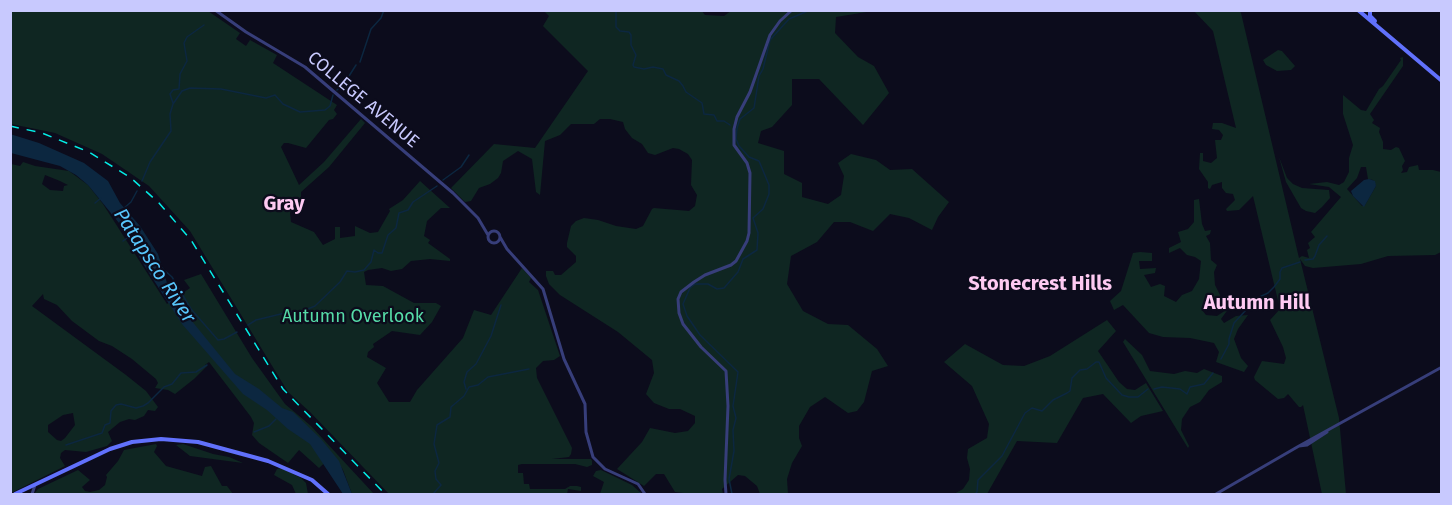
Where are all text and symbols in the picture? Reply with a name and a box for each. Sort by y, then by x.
street label: COLLEGE AVENUE [303,47,423,153]
district label: Gray [263,192,305,216]
water label: Patapsco River [108,204,200,328]
district label: Stonecrest Hills [968,272,1112,296]
district label: Autumn Hill [1204,291,1310,315]
park label: Autumn Overlook [282,306,424,328]

